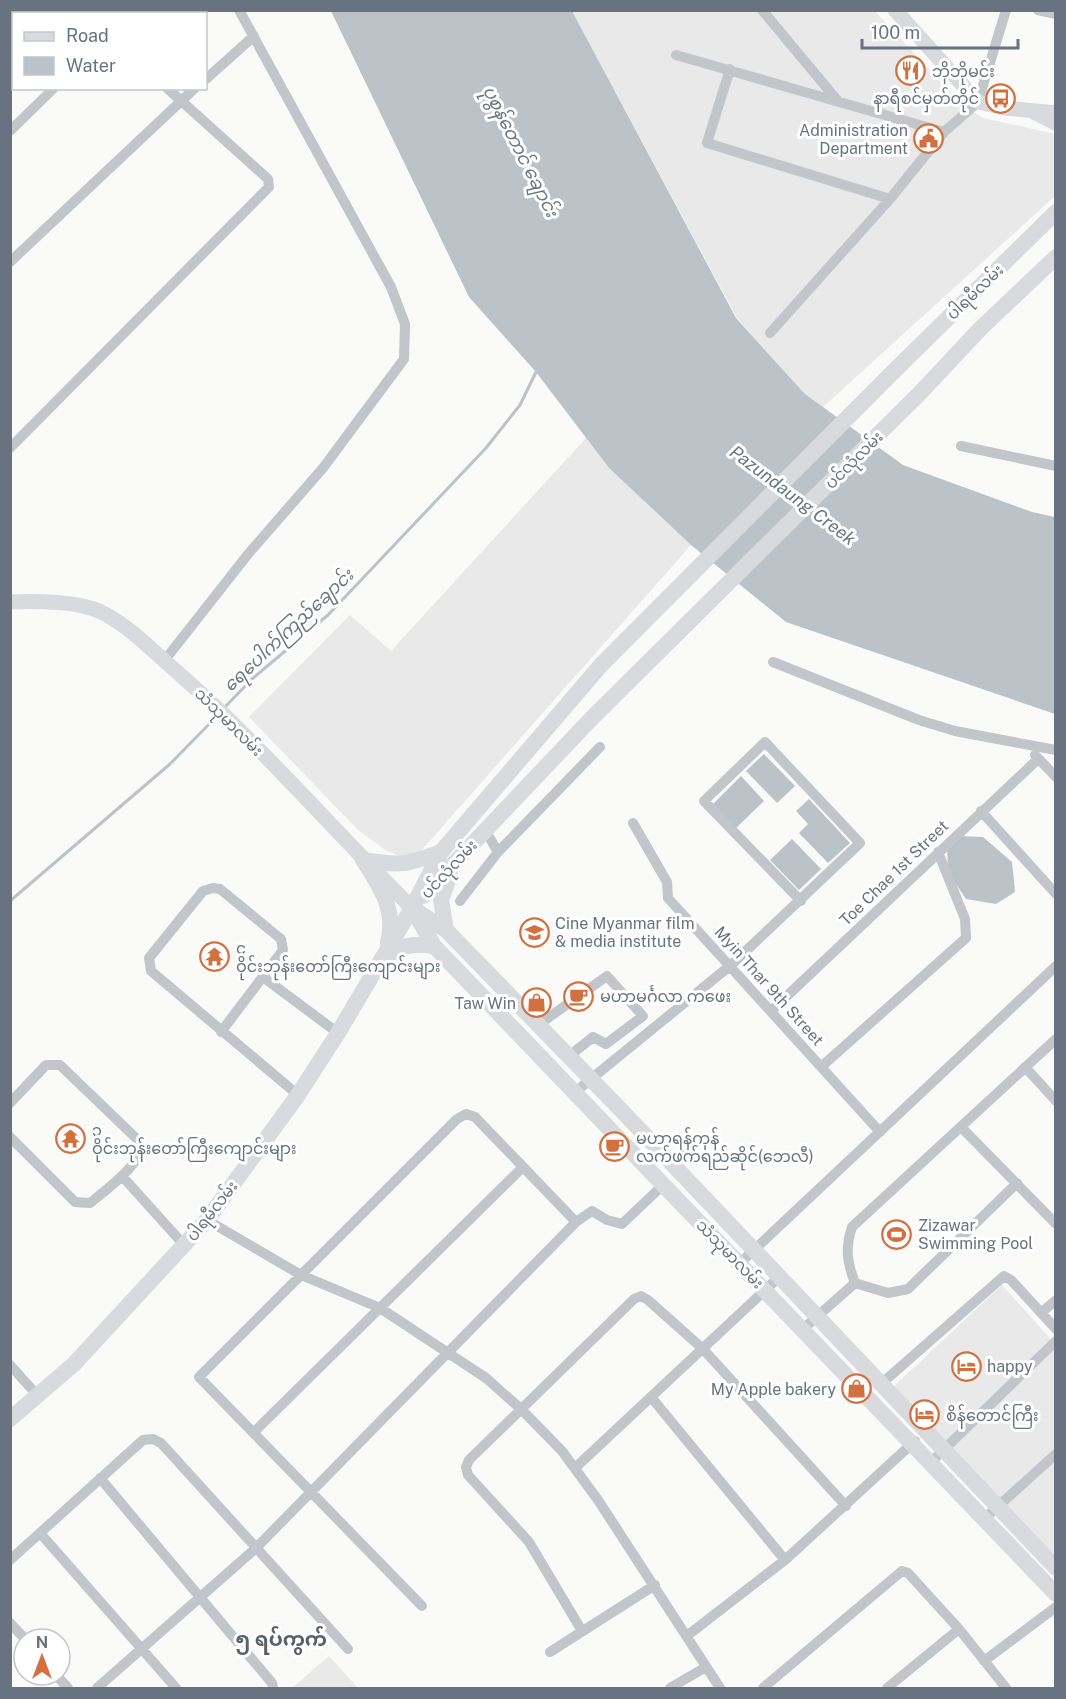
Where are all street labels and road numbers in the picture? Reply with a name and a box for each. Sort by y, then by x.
street label: ပါရမီလမ်း [941,259,1010,326]
street label: ပင်လုံလမ်း [820,426,890,496]
street label: သံသုမာလမ်း [187,683,268,764]
street label: Toe Chae 1st Street [836,816,952,930]
street label: ပင်လုံလမ်း [415,834,485,906]
street label: Myin Thar 9th Street [711,923,827,1049]
street label: ပါရမီလမ်း [181,1176,245,1247]
street label: သံသုမာလမ်း [689,1214,769,1296]

